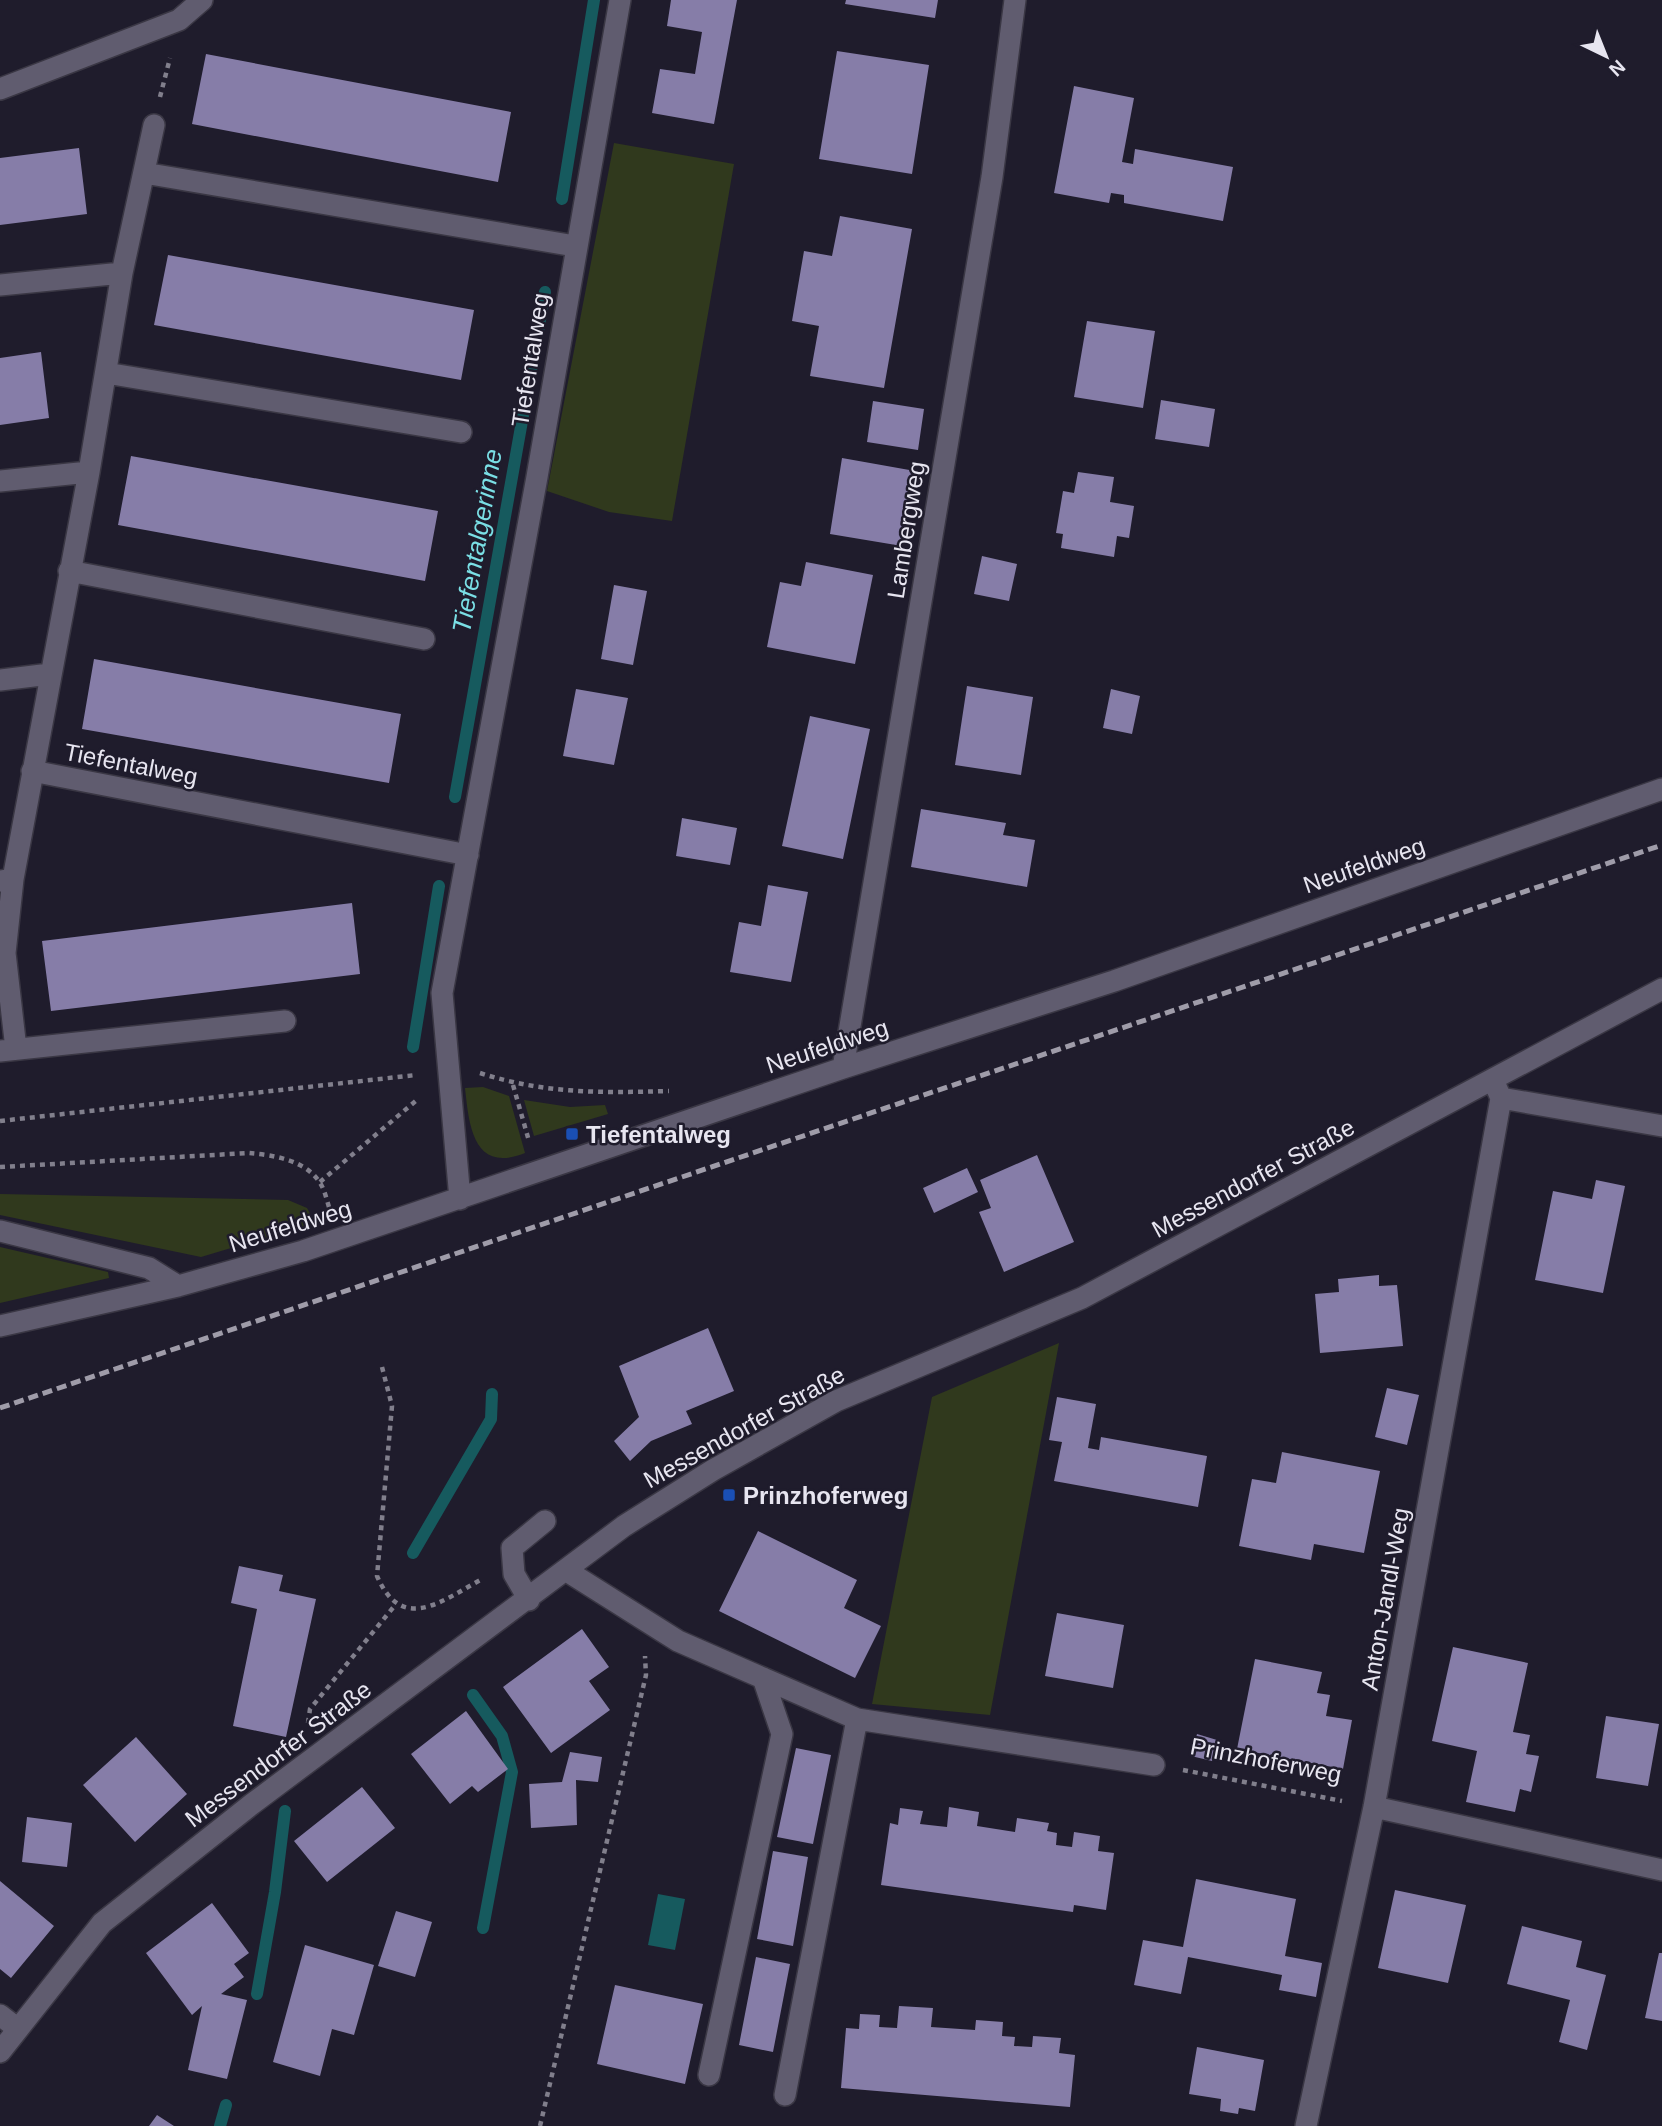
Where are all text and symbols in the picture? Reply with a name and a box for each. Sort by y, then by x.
north arrow [1571,21,1641,91]
text: N [1605,56,1629,80]
street label: Tiefentalweg [506,291,554,429]
water label: Tiefentalgerinne [446,447,508,635]
street label: Lambergweg [882,459,930,601]
street label: Tiefentalweg [62,738,200,790]
street label: Neufeldweg [1300,832,1428,898]
street label: Neufeldweg [763,1014,891,1078]
street label: Messendorfer Straße [1147,1113,1359,1243]
place label: Tiefentalweg [586,1121,731,1148]
marker: Tiefentalweg [564,1126,580,1142]
street label: Neufeldweg [225,1195,355,1257]
street label: Messendorfer Straße [639,1361,849,1493]
place label: Prinzhoferweg [743,1482,908,1509]
marker: Prinzhoferweg [721,1487,737,1503]
street label: Anton-Jandl-Weg [1356,1506,1414,1692]
street label: Messendorfer Straße [180,1675,376,1833]
street label: Prinzhoferweg [1188,1732,1344,1788]

